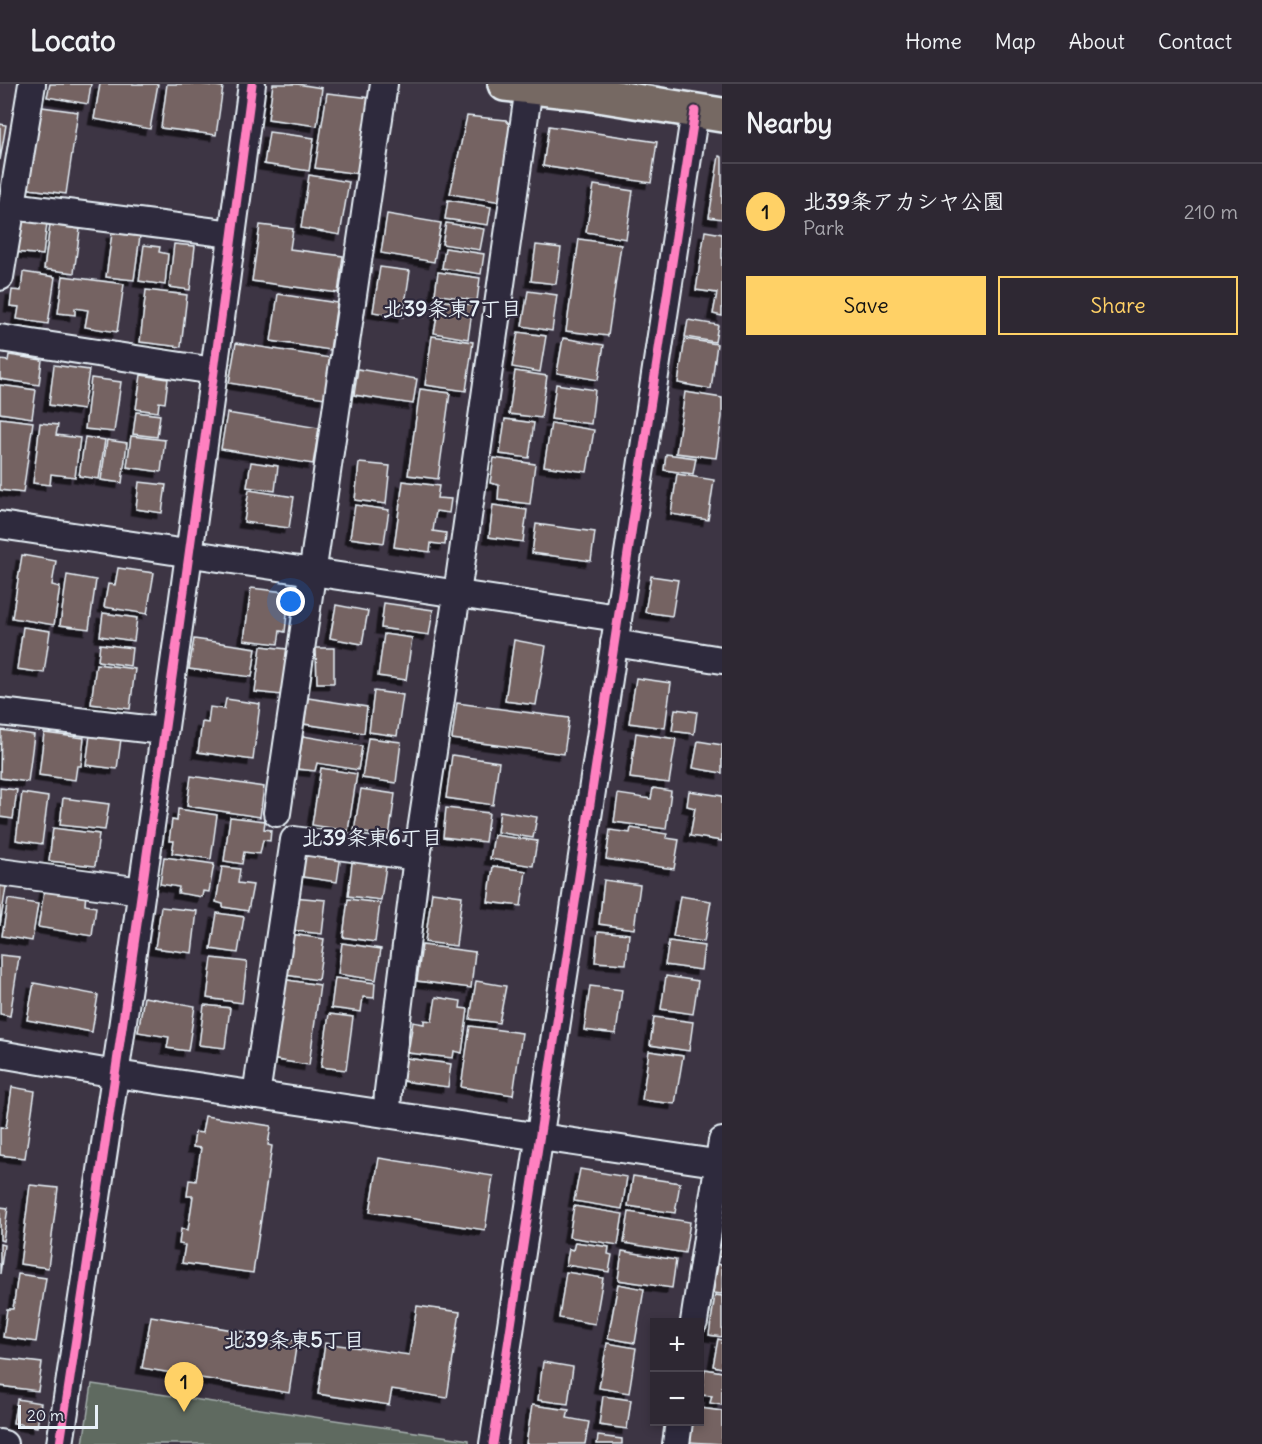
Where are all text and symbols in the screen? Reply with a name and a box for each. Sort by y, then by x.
text: Locato [30,23,116,59]
text: Home [905,28,962,55]
text: Map [995,28,1036,55]
text: About [1069,28,1125,55]
text: Contact [1158,28,1232,55]
text: Nearby [746,107,832,140]
text: 北39条アカシヤ公園 [803,187,1004,215]
text: 1 [762,199,769,224]
text: 210 m [1184,199,1238,224]
text: Park [803,215,844,240]
button: Save [746,276,986,335]
button: Share [998,276,1238,335]
district label: 北39条東7丁目 [382,295,522,322]
your location [276,587,305,616]
district label: 北39条東6丁目 [301,824,443,851]
map controls [650,1318,704,1426]
button: + [650,1318,704,1372]
district label: 北39条東5丁目 [223,1326,365,1353]
pin: 1 [164,1362,204,1412]
button: − [650,1372,704,1426]
scale bar [18,1402,98,1430]
text: 20 m [27,1405,64,1425]

